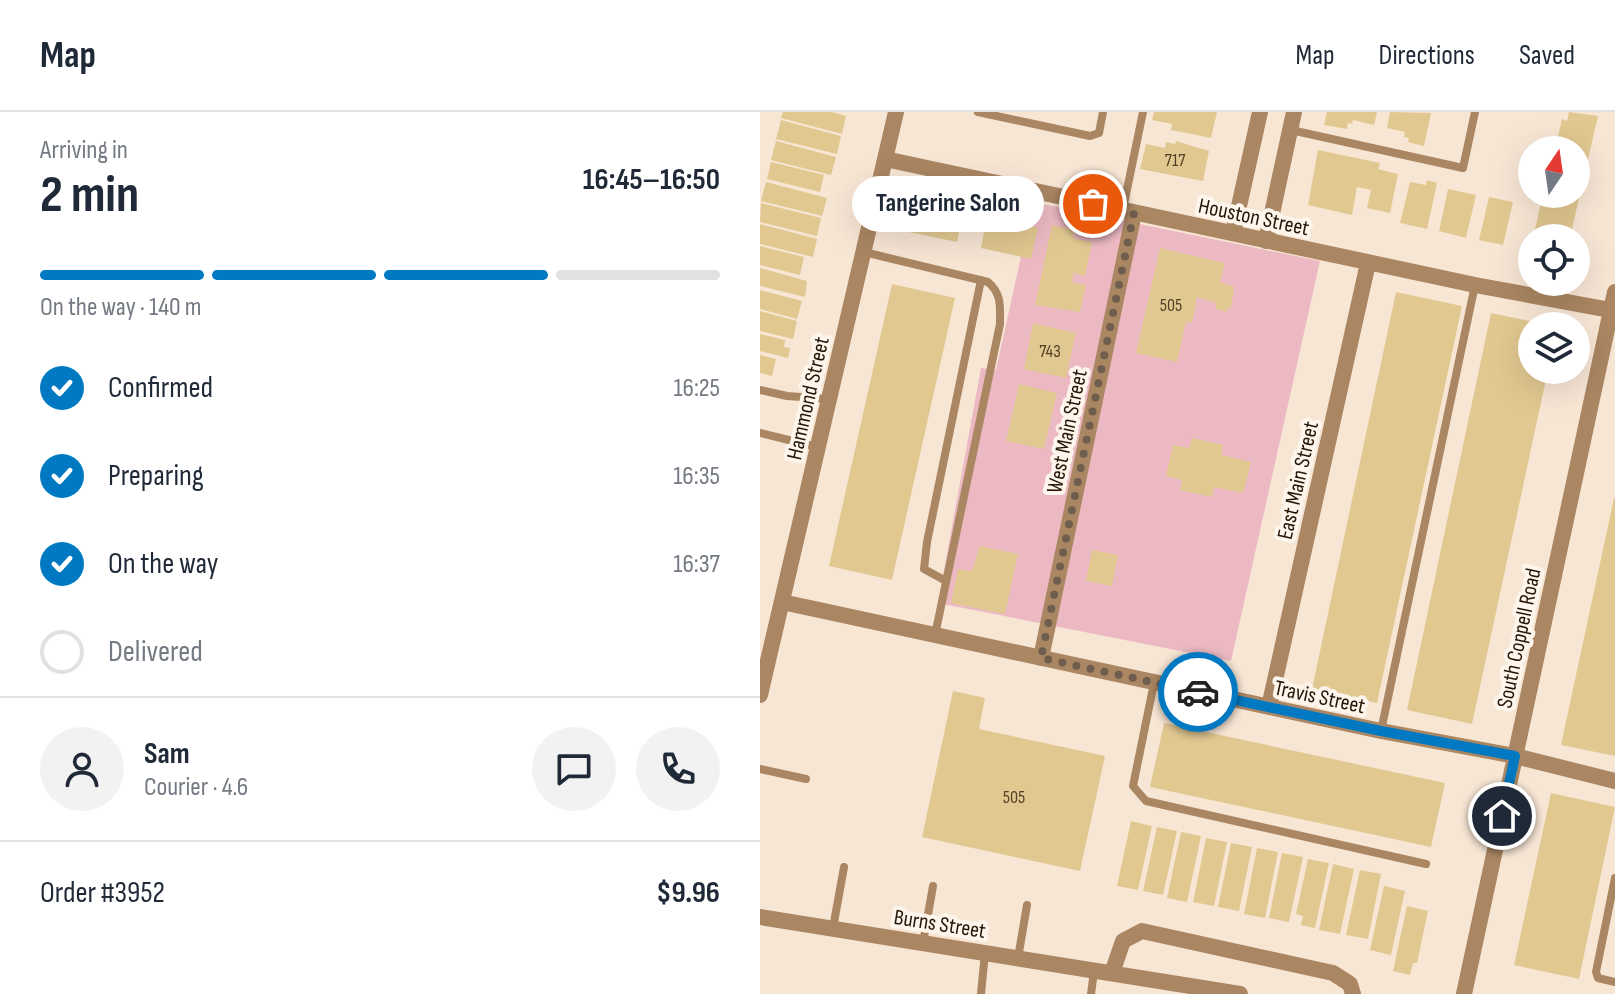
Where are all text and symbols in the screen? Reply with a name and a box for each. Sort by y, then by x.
text: Map [40,33,96,78]
text: Map [1296,39,1335,72]
text: Directions [1379,39,1475,72]
text: Saved [1519,39,1575,72]
text: Arriving in [40,135,128,166]
north arrow [1518,136,1590,208]
map controls [1518,136,1590,384]
house number: 717 [1165,150,1186,171]
text: 16:45–16:50 [583,162,720,198]
text: 2 min [40,164,139,227]
pin [1059,170,1127,238]
callout: Tangerine Salon [853,176,1045,232]
icon: bag [1071,182,1115,226]
text: Tangerine Salon [876,188,1020,219]
street label: Houston Street [1196,193,1312,242]
button: locate [1518,224,1590,296]
text: On the way · 140 m [40,292,202,323]
house number: 505 [1160,295,1182,316]
button: layers [1518,312,1590,384]
street label: Hammond Street [781,334,836,463]
house number: 743 [1039,341,1061,362]
icon: check [40,366,84,410]
street label: West Main Street [1041,367,1094,496]
text: Confirmed [108,370,213,406]
text: 16:25 [673,373,720,404]
street label: East Main Street [1272,418,1325,542]
icon: check [40,454,84,498]
text: Preparing [108,458,204,494]
text: 16:35 [673,461,720,492]
icon: check [40,542,84,586]
text: On the way [108,546,218,582]
text: 16:37 [673,549,720,580]
street label: South Coppell Road [1491,566,1547,711]
text: Delivered [108,634,203,670]
courier [1158,652,1238,732]
icon: car [1176,670,1220,714]
street label: Travis Street [1272,675,1368,720]
button: person [40,727,124,811]
button: chat [532,727,616,811]
button: phone [636,727,720,811]
text: Sam [144,736,190,772]
text: Courier · 4.6 [144,772,248,803]
pin [1468,782,1536,850]
house number: 505 [1003,787,1025,808]
icon: home [1480,794,1524,838]
text: Order #3952 [40,875,165,911]
text: $9.96 [656,875,720,911]
street label: Burns Street [892,904,988,945]

